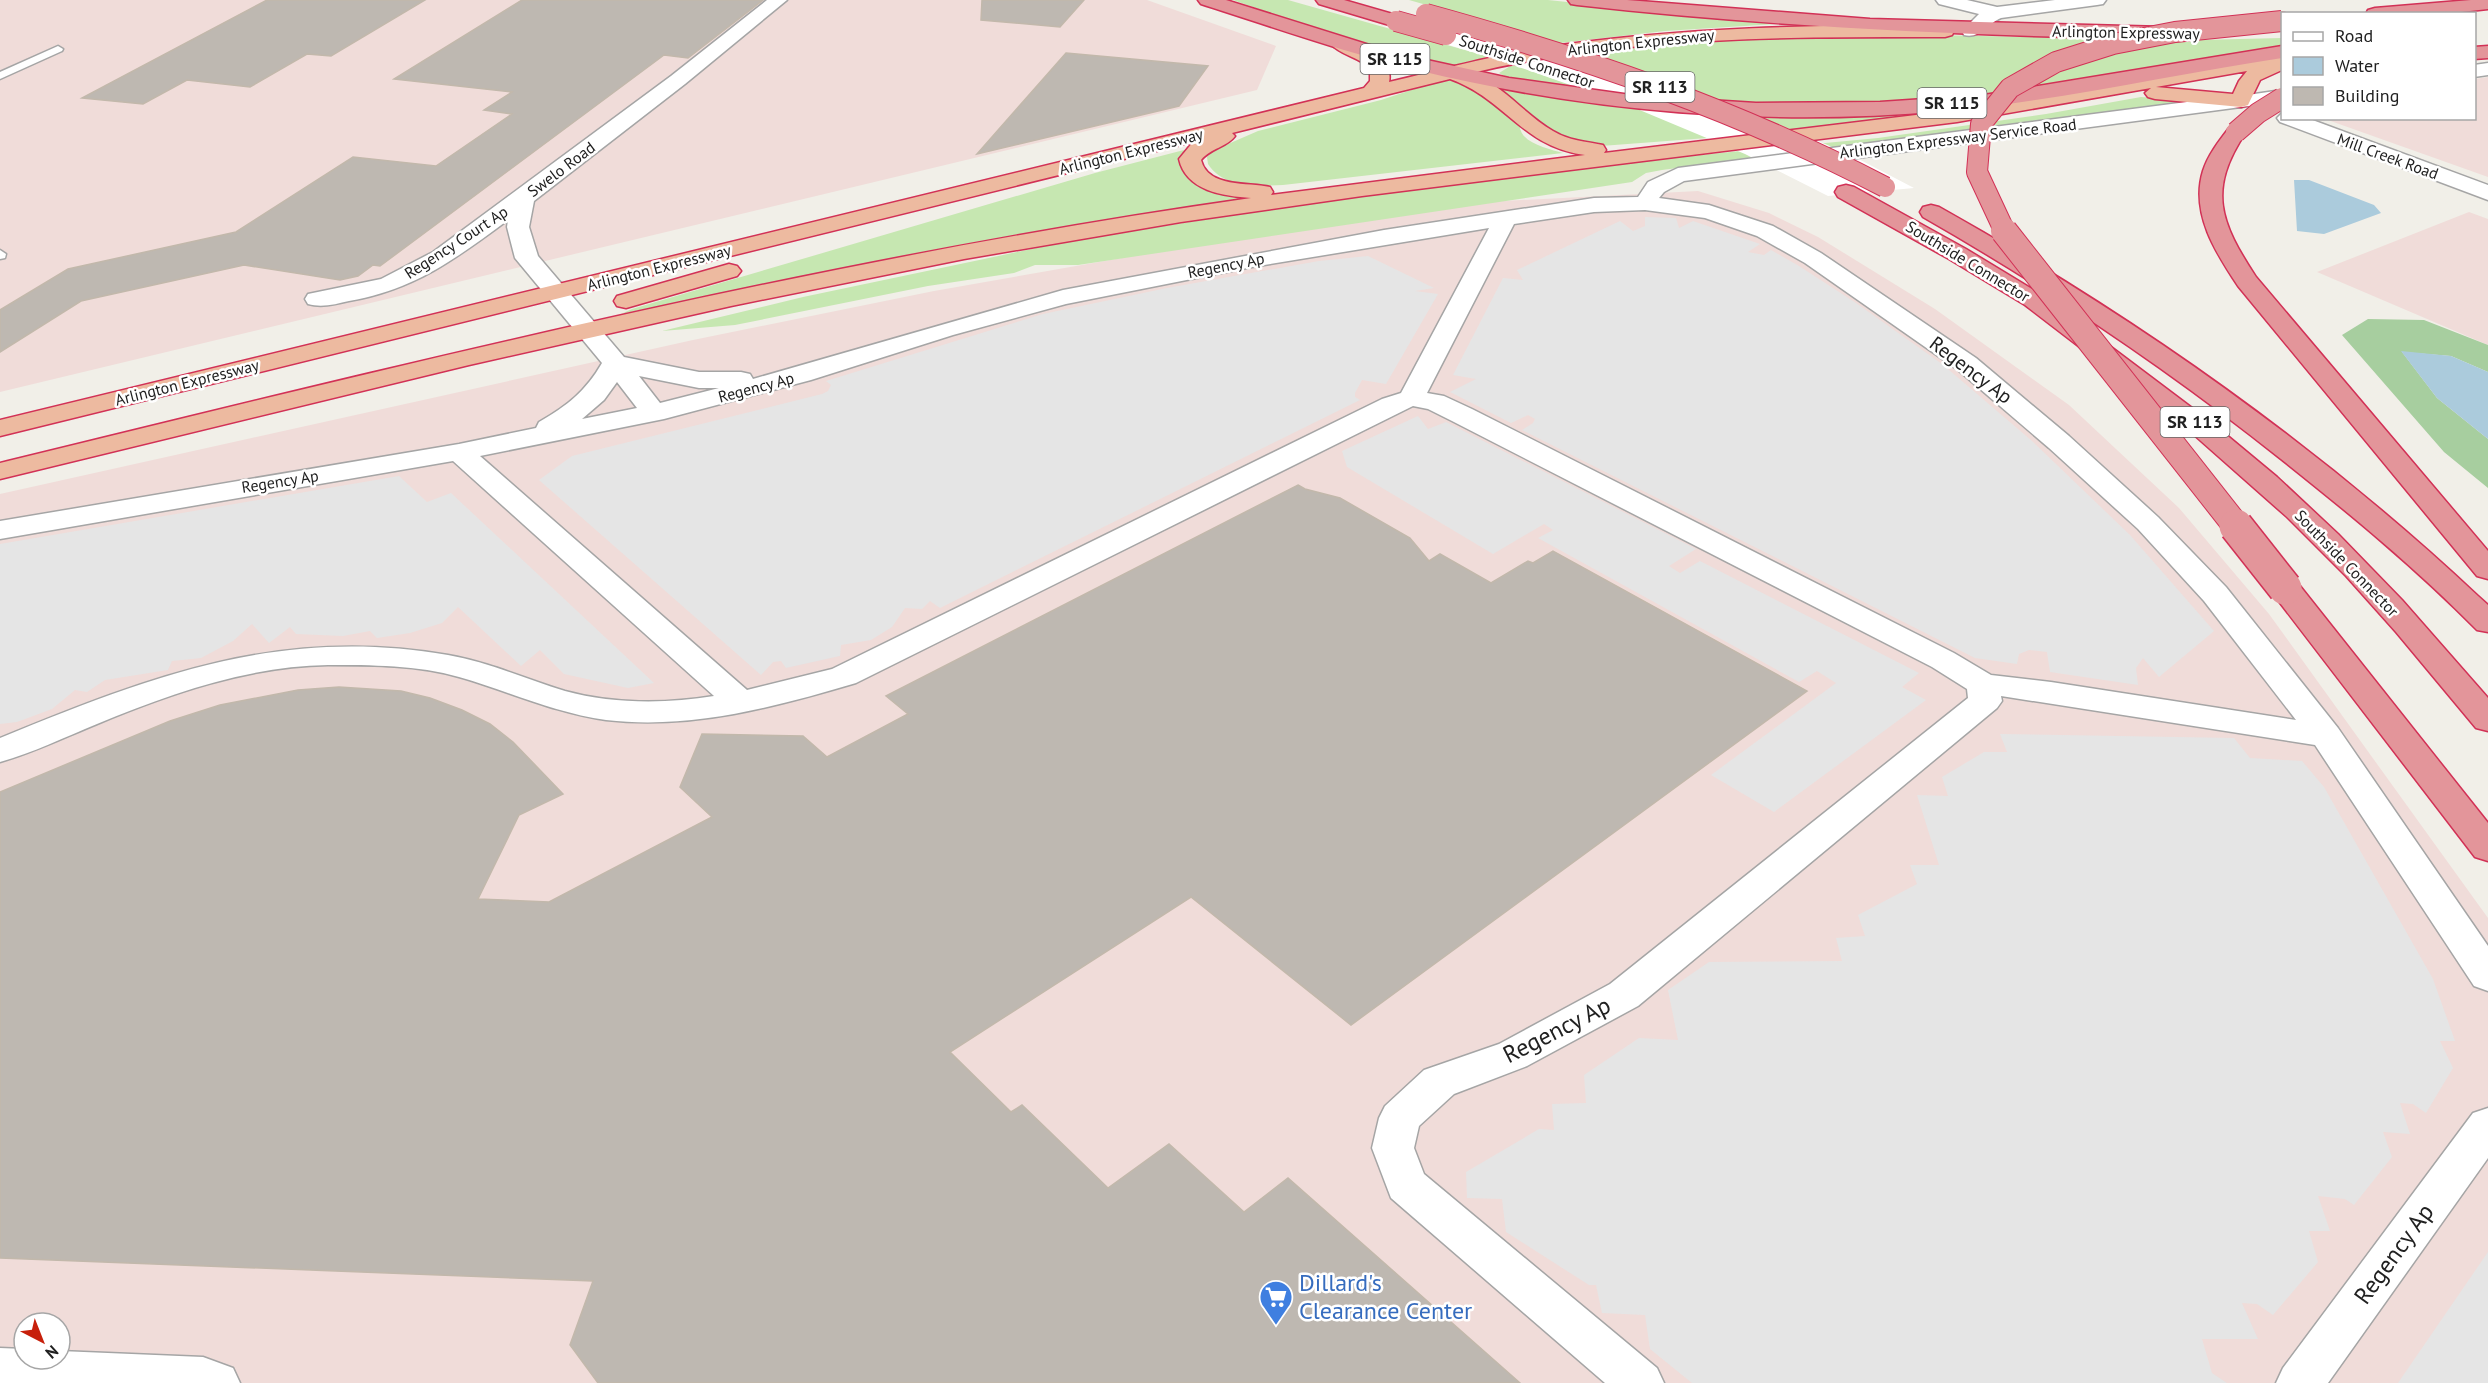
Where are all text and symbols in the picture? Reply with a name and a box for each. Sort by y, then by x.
legend [2281,12,2476,120]
street label: Arlington Expressway [2052,21,2201,43]
street label: Arlington Expressway [1567,24,1716,60]
text: Road [2335,24,2373,47]
street label: Southside Connector [1457,30,1598,92]
road number: SR 115 [1360,44,1430,74]
text: Water [2335,54,2379,77]
road number: SR 113 [1626,72,1694,102]
text: Building [2335,84,2399,107]
road number: SR 115 [1918,88,1986,118]
street label: Arlington Expressway Service Road [1838,114,2078,162]
street label: Arlington Expressway [1057,123,1206,179]
street label: Mill Creek Road [2335,128,2441,184]
street label: Swelo Road [523,137,599,201]
street label: Regency Court Ap [401,201,511,283]
street label: Southside Connector [1902,216,2034,306]
street label: Arlington Expressway [585,239,734,295]
street label: Regency Ap [1186,248,1266,282]
street label: Regency Ap [1924,330,2018,410]
street label: Arlington Expressway [113,354,262,410]
street label: Regency Ap [716,367,796,407]
road number: SR 113 [2160,407,2230,437]
street label: Regency Ap [240,465,320,497]
street label: Southside Connector [2291,505,2404,621]
street label: Regency Ap [1498,989,1616,1070]
street label: Regency Ap [2347,1197,2440,1310]
place label: Dillard's Clearance Center [1299,1267,1472,1326]
supermarket icon: Dillard's Clearance Center [1258,1279,1294,1326]
north arrow [12,1311,72,1371]
text: N [41,1341,63,1363]

